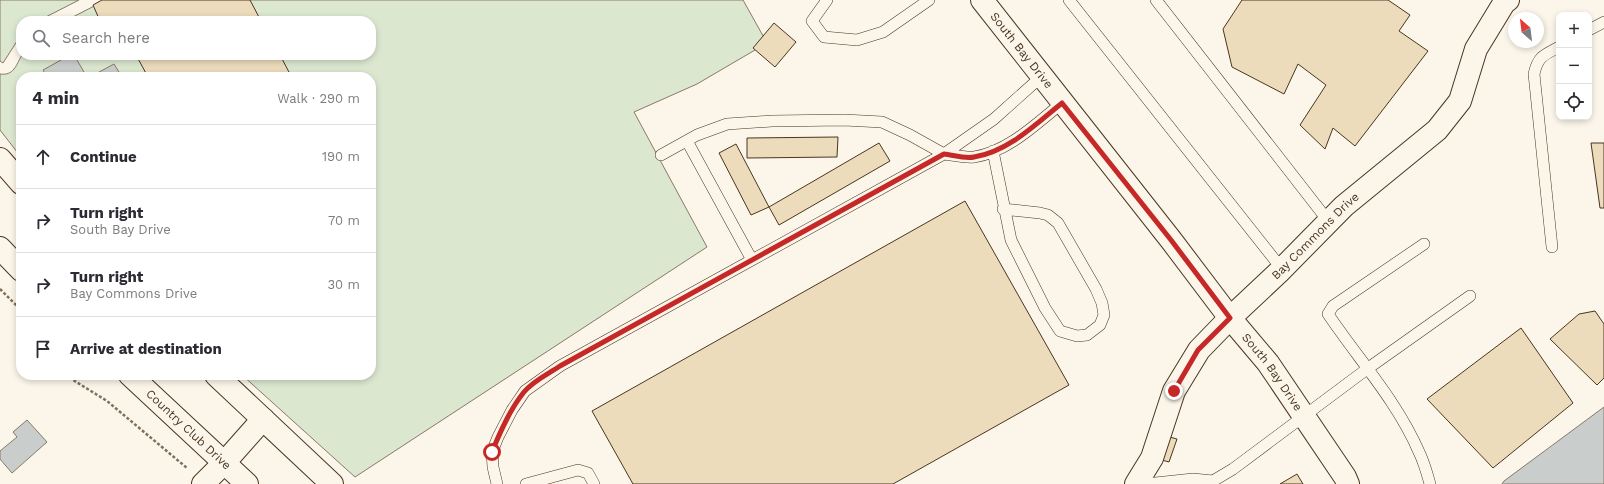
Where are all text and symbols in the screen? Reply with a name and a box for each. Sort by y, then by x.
street label: South Bay Drive [987,9,1056,91]
north arrow [1508,12,1544,48]
map controls [1556,12,1592,120]
button: + [1556,12,1592,48]
search box [16,16,376,60]
icon: search [30,27,52,49]
text: Search here [62,29,150,47]
button: − [1556,48,1592,84]
button: locate [1556,84,1592,120]
text: 4 min [32,88,79,108]
text: Walk · 290 m [277,91,360,106]
icon: ahead [32,146,54,168]
text: Continue [70,148,137,166]
text: 190 m [322,149,360,164]
street label: Bay Commons Drive [1269,190,1362,282]
text: Turn right [70,204,143,222]
icon: right [32,210,54,232]
text: 70 m [328,213,360,228]
text: South Bay Drive [70,222,171,237]
text: Turn right [70,268,143,286]
icon: right [32,274,54,296]
text: 30 m [328,277,360,292]
text: Bay Commons Drive [70,286,197,301]
street label: South Bay Drive [1239,330,1305,414]
icon: arrive [32,338,54,360]
text: Arrive at destination [70,340,222,358]
route end [1165,382,1183,400]
street label: Country Club Drive [143,387,234,473]
route start [483,443,501,461]

